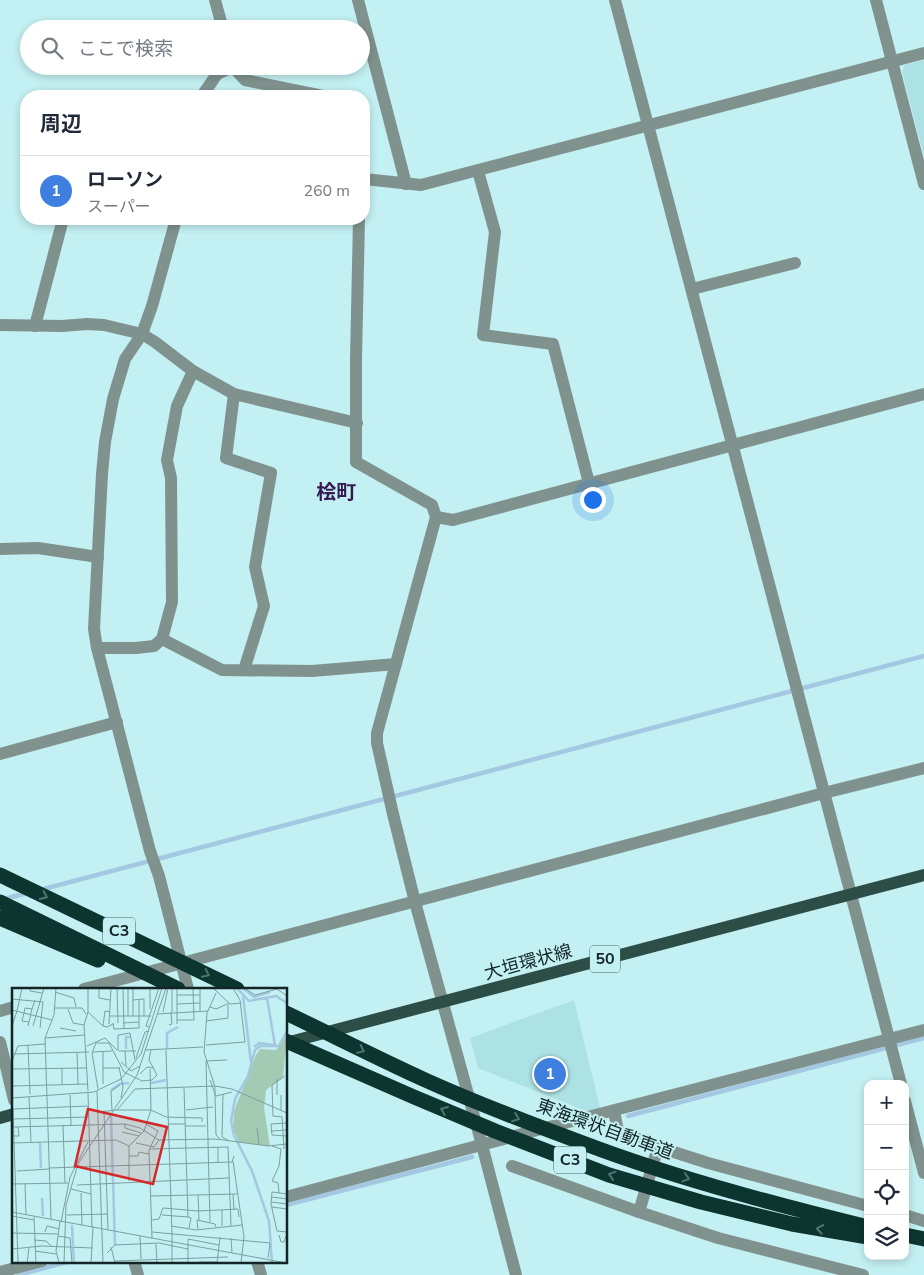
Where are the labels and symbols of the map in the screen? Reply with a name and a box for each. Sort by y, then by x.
district label: 桧町 [316,479,356,506]
your location [580,487,606,513]
one-way arrow [39,890,48,900]
road number: C3 [103,918,135,944]
street label: 大垣環状線 [481,939,575,985]
road number: 50 [590,946,620,972]
one-way arrow [201,968,210,978]
inset map [12,988,288,1262]
one-way arrow [356,1043,365,1053]
pin: 1 [534,1055,566,1093]
street label: 東海環状自動車道 [533,1093,677,1165]
one-way arrow [440,1106,449,1116]
one-way arrow [512,1112,520,1122]
road number: C3 [554,1146,586,1174]
one-way arrow [608,1171,616,1181]
one-way arrow [681,1172,690,1182]
one-way arrow [815,1224,824,1234]

